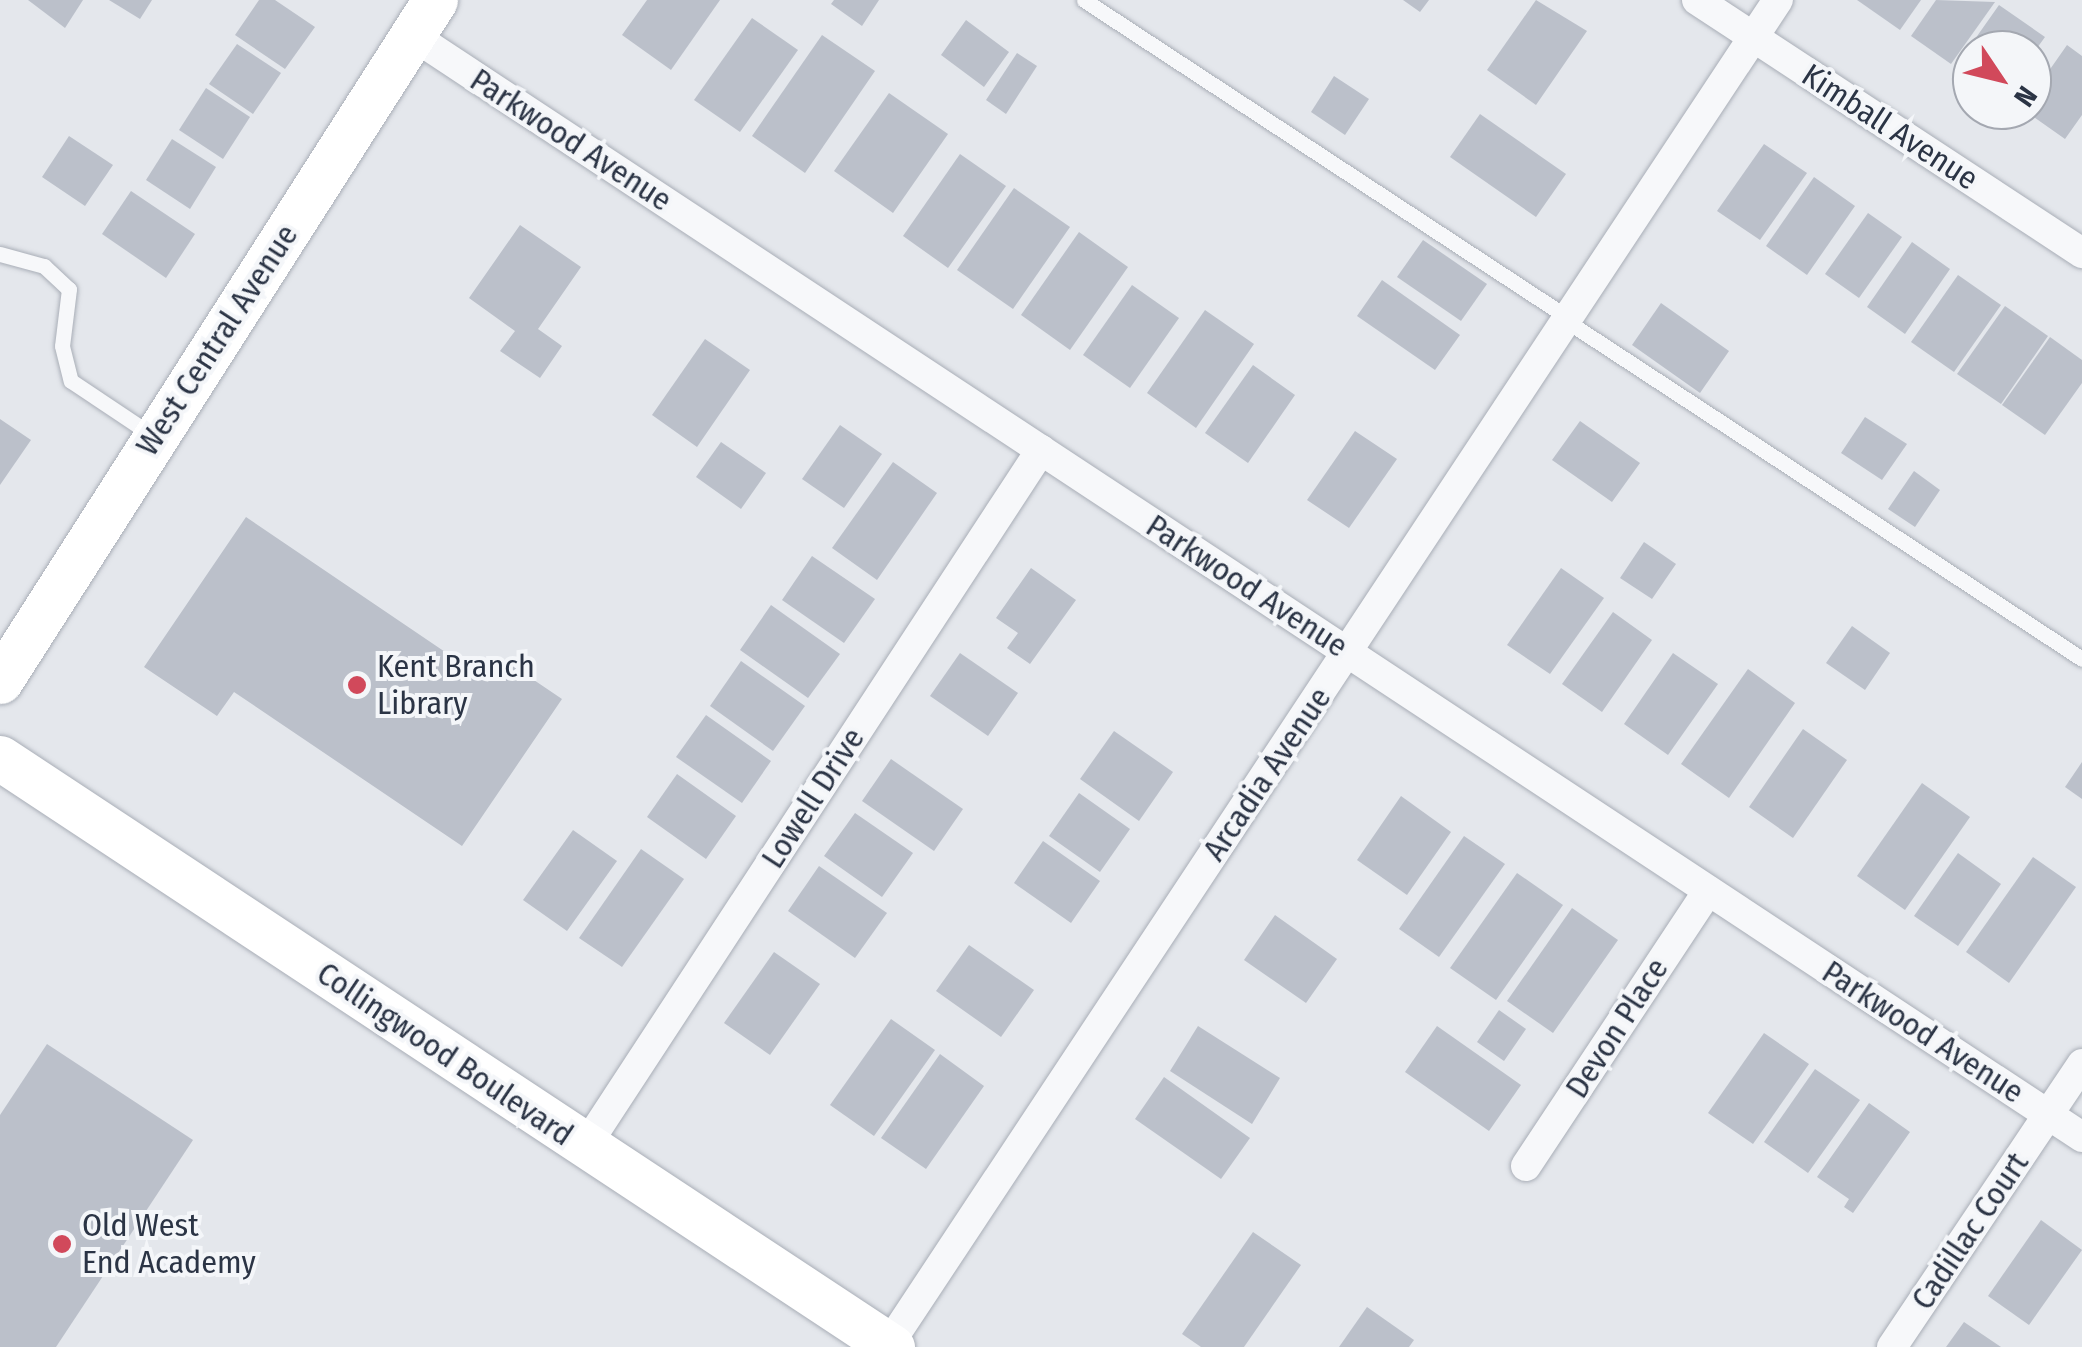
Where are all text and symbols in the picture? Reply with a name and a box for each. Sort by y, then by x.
north arrow [1952,30,2052,130]
street label: Kimball Avenue [1795,56,1985,198]
street label: Parkwood Avenue [463,61,679,219]
text: N [2007,80,2044,113]
street label: West Central Avenue [128,217,306,463]
street label: Parkwood Avenue [1139,507,1355,665]
place label: Kent Branch Library [377,648,535,723]
marker: Kent Branch Library [346,674,368,696]
street label: Arcadia Avenue [1195,680,1339,868]
street label: Lowell Drive [754,721,872,875]
street label: Devon Place [1558,951,1676,1105]
street label: Parkwood Avenue [1815,953,2031,1111]
street label: Collingwood Boulevard [310,954,580,1154]
street label: Cadillac Court [1903,1145,2037,1317]
place label: Old West End Academy [82,1207,256,1282]
marker: Old West End Academy [51,1233,73,1255]

